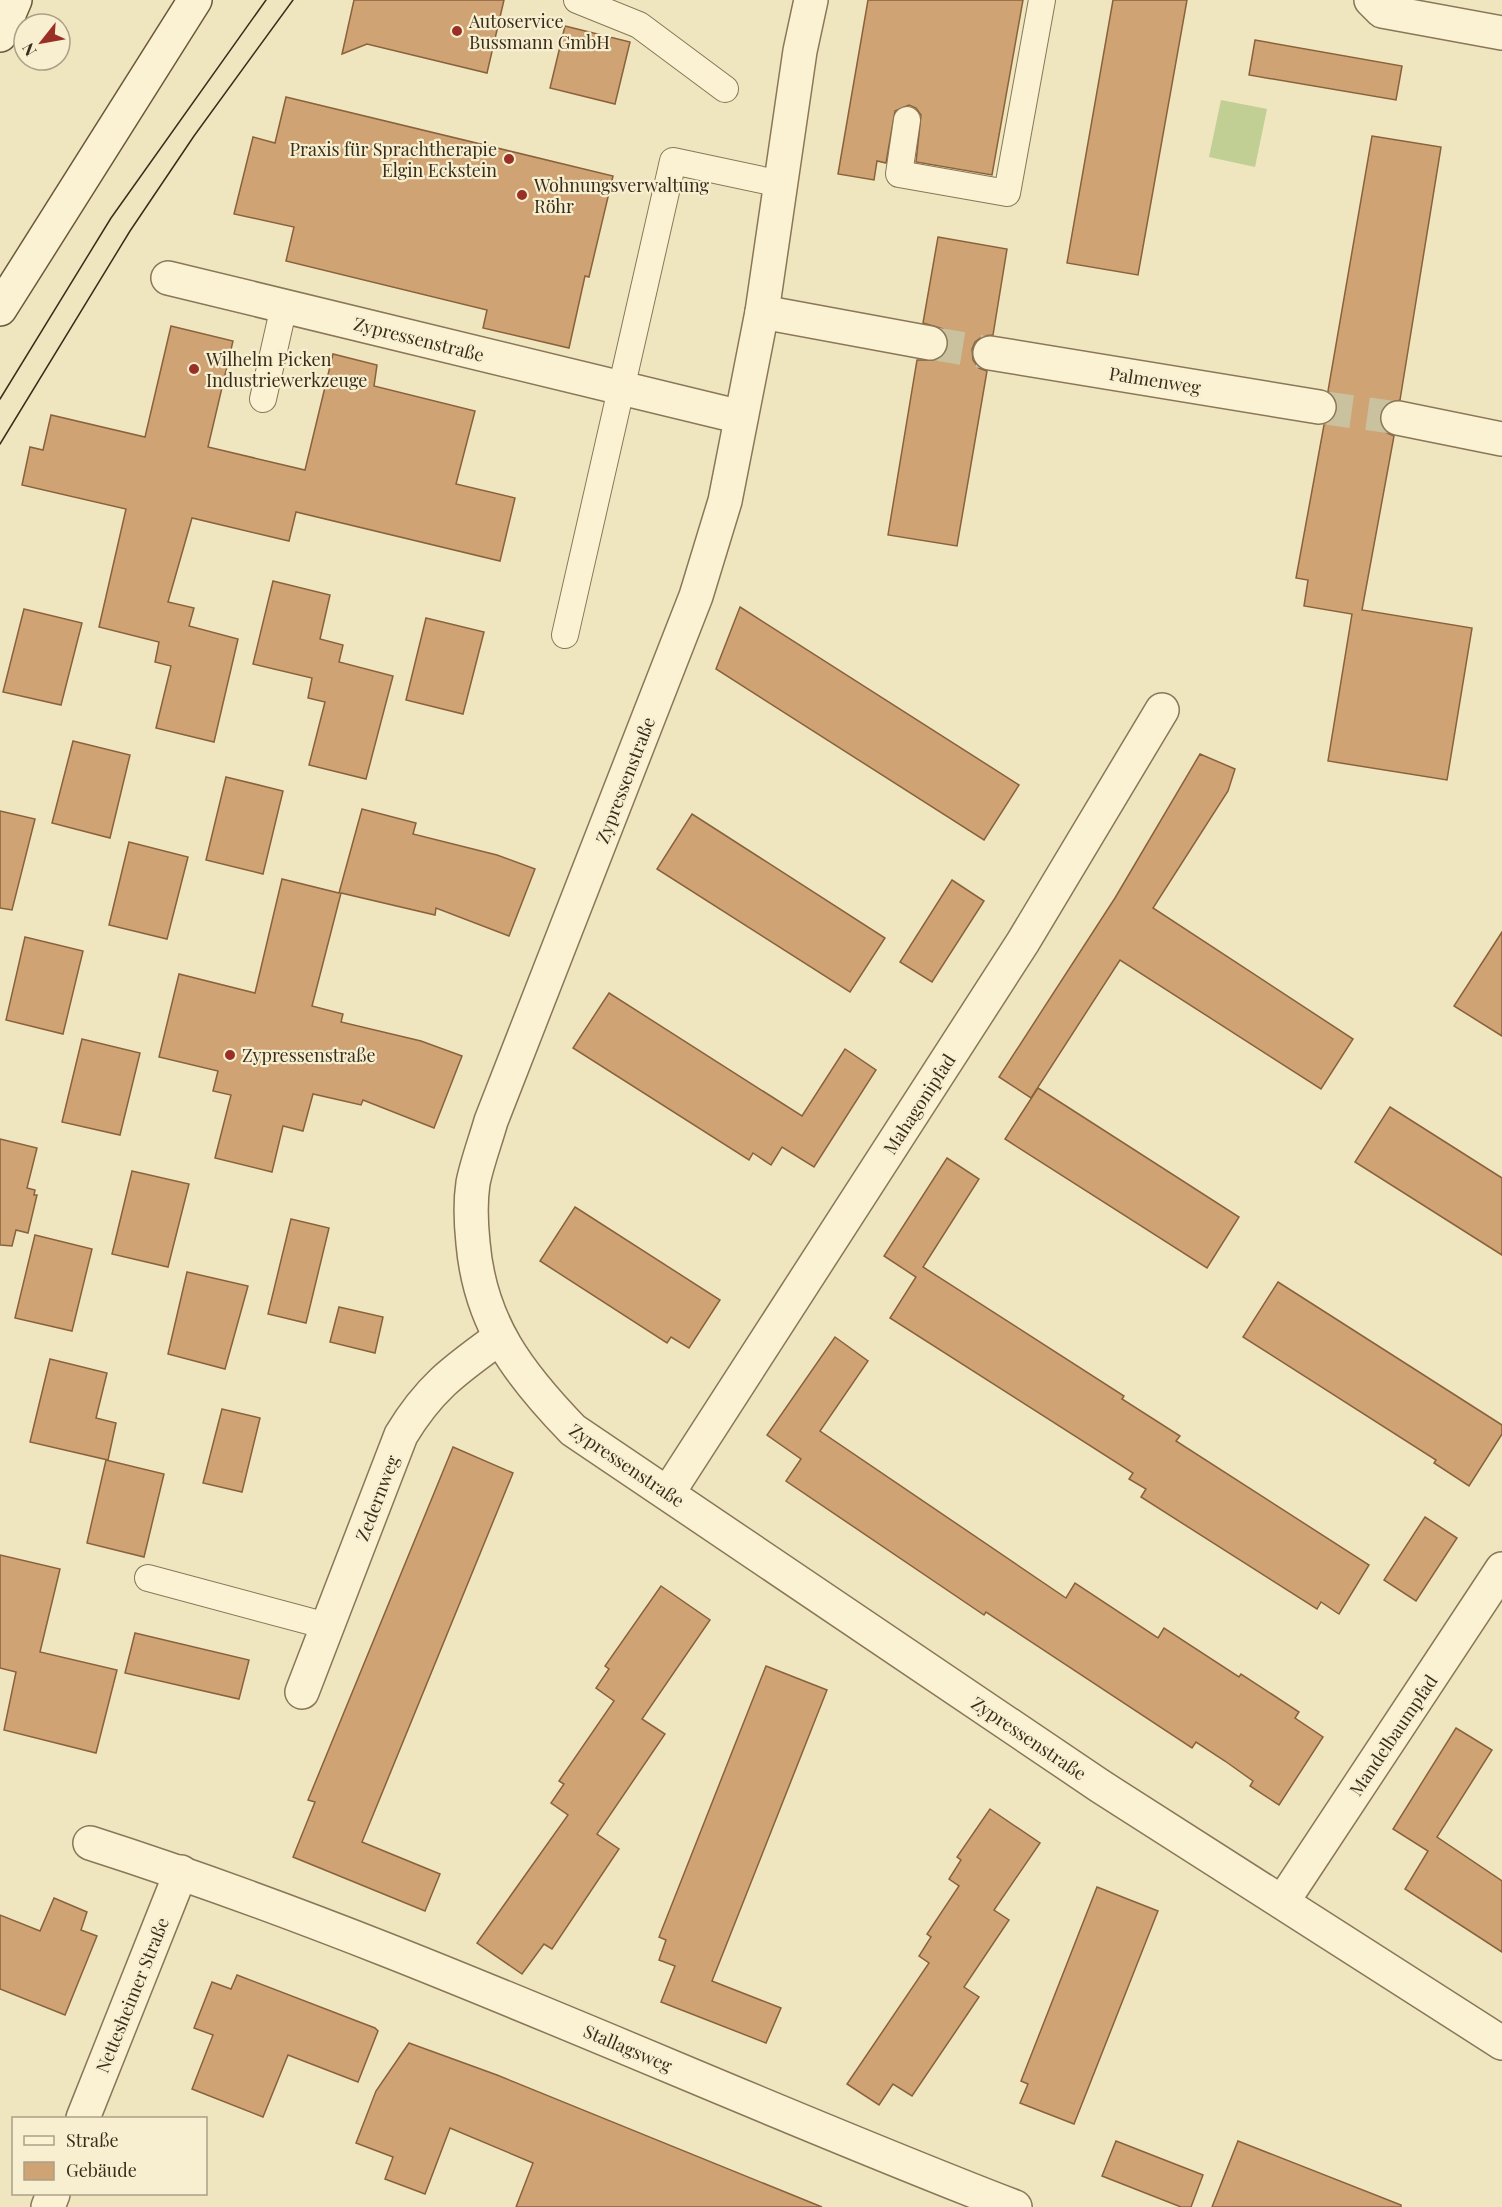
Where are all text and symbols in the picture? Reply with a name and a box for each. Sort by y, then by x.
place label: Autoservice Bussmann GmbH [468,9,610,54]
north arrow [12,12,72,72]
marker: Autoservice Bussmann GmbH [450,24,464,38]
text: N [17,39,41,60]
place label: Praxis für Sprachtherapie Elgin Eckstein [289,137,497,182]
marker: Praxis für Sprachtherapie Elgin Eckstein [502,152,516,166]
place label: Wohnungsverwaltung Röhr [533,173,710,218]
marker: Wohnungsverwaltung Röhr [515,188,529,202]
street label: Zypressenstraße [351,311,487,367]
place label: Wilhelm Picken Industriewerkzeuge [205,347,367,392]
street label: Palmenweg [1107,361,1203,399]
marker: Wilhelm Picken Industriewerkzeuge [187,362,201,376]
street label: Zypressenstraße [590,713,660,847]
place label: Zypressenstraße [242,1043,376,1067]
marker: Zypressenstraße [223,1048,237,1062]
street label: Mahagonipfad [878,1049,961,1159]
street label: Zypressenstraße [565,1418,689,1512]
street label: Zedernweg [350,1451,405,1544]
street label: Mandelbaumpfad [1344,1669,1443,1800]
street label: Zypressenstraße [967,1691,1091,1785]
street label: Nettesheimer Straße [90,1914,174,2076]
street label: Stallagsweg [580,2019,676,2078]
legend [12,2117,207,2195]
text: Straße [66,2128,119,2152]
text: Gebäude [66,2158,137,2182]

